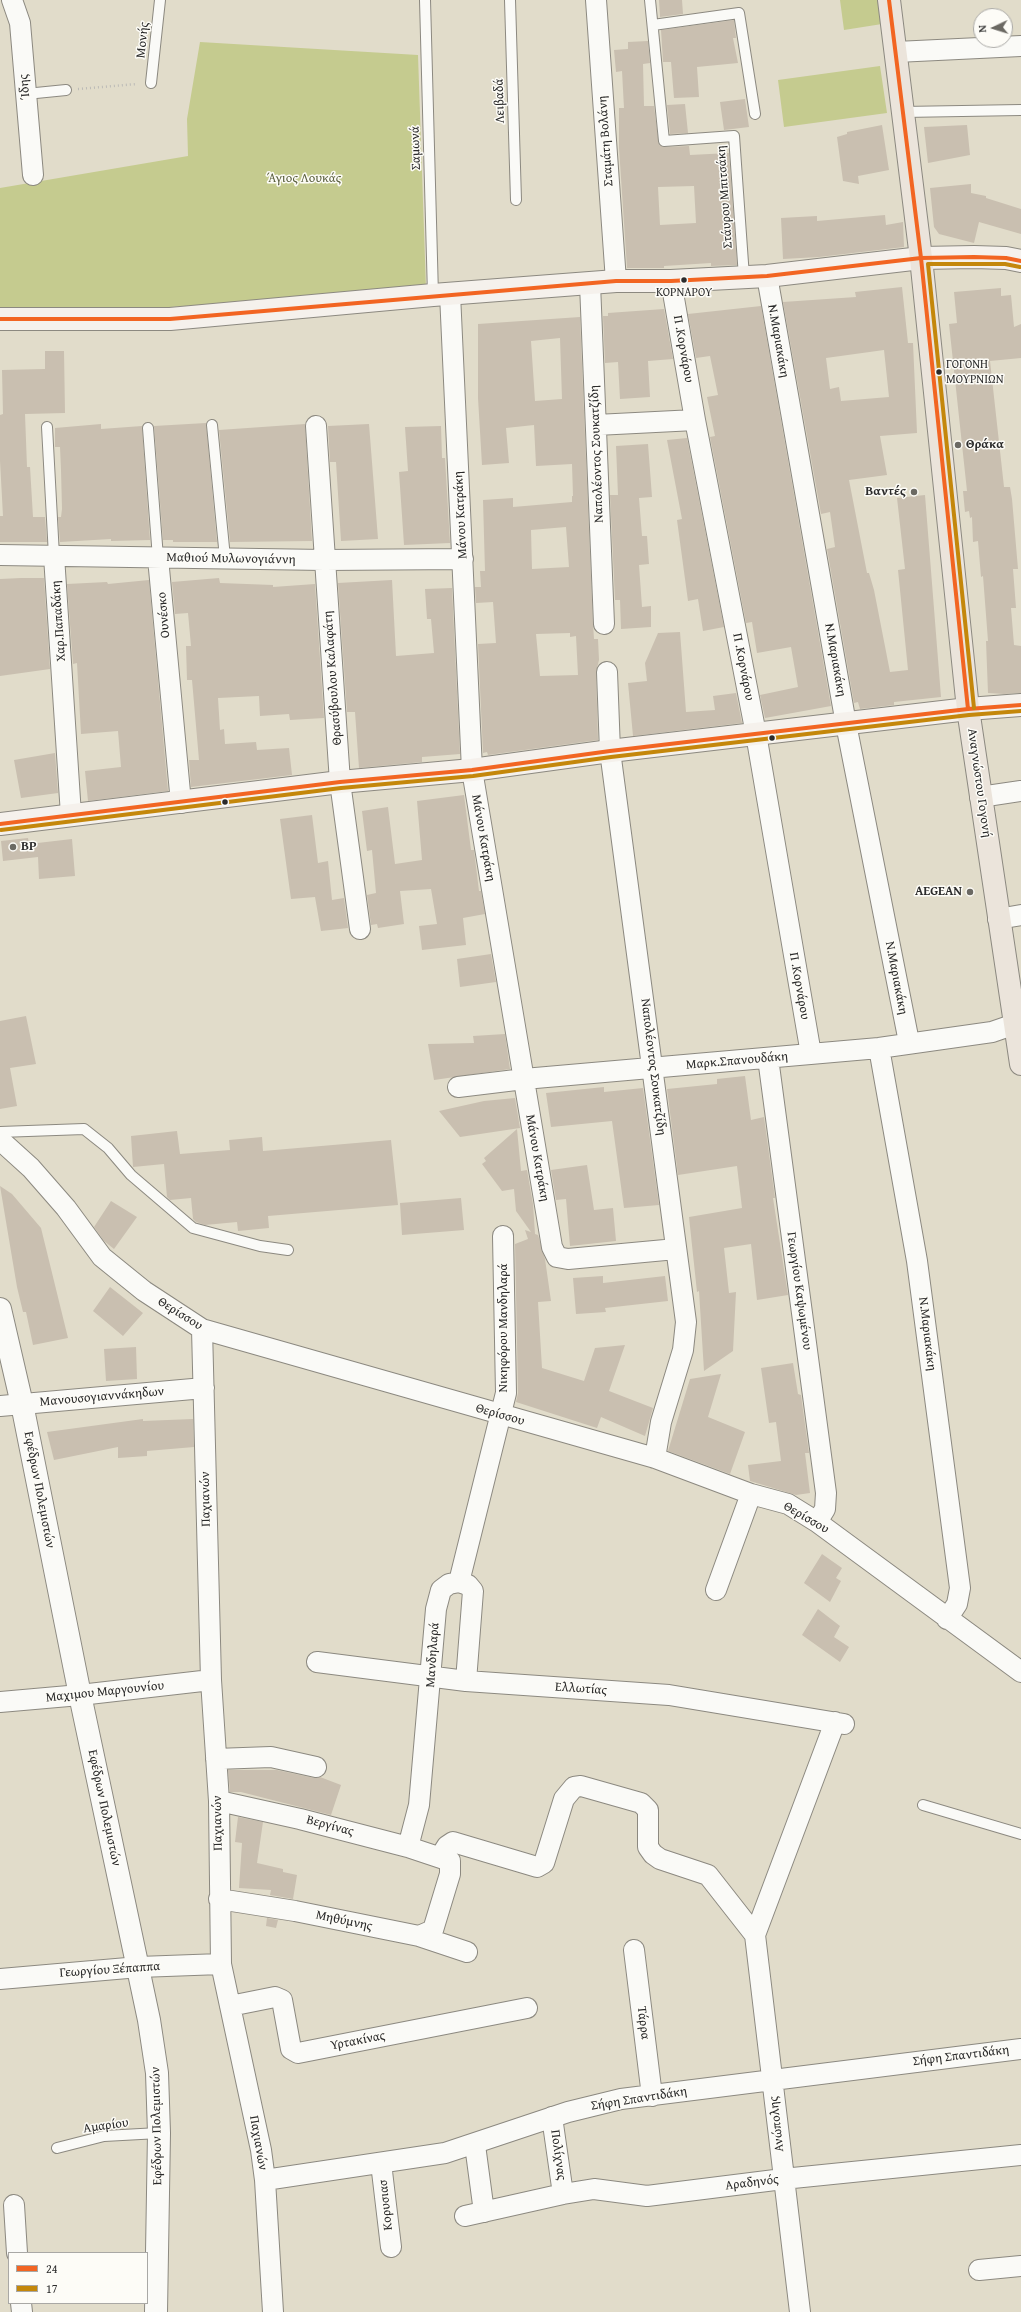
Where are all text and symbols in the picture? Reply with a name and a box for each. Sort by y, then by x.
north arrow [973,8,1013,48]
street label: Μονής [133,21,153,59]
text: N [974,25,990,33]
street label: Ίδης [16,73,34,101]
street label: Λειβαδά [491,78,509,124]
street label: Σταμάτη Βολάνη [595,95,617,187]
street label: Σαμωνά [407,126,425,170]
street label: Στάυρου Μπιτσάκη [714,145,736,249]
park label: Άγιος Λουκάς [267,171,341,187]
marker: ΚΟΡΝΑΡΟΥ [679,275,689,285]
place label: ΚΟΡΝΑΡΟΥ [656,286,712,300]
street label: Ν.Μαριακάκη [764,303,792,379]
street label: Π .Κορνάρου [669,314,697,384]
place label: ΓΟΓΟΝΗ ΜΟΥΡΝΙΩΝ [946,358,1004,386]
marker: ΓΟΓΟΝΗ ΜΟΥΡΝΙΩΝ [934,367,944,377]
street label: Ναπολέοντος Σουκατζίδη [587,385,607,523]
place label: Θράκα [966,437,1004,453]
marker: Θράκα [953,440,963,450]
street label: Μάνου Κατράκη [451,471,471,559]
place label: Βαντές [865,484,906,500]
marker: Βαντές [909,487,919,497]
street label: Μαθιού Μυλωνογιάννη [166,550,296,568]
street label: Χαρ.Παπαδάκη [48,580,70,662]
street label: Ουνέσκο [154,591,174,639]
street label: Θρασύβουλου Καλαφάτη [321,610,345,746]
street label: Ν.Μαριακάκη [821,622,849,698]
street label: Π .Κορνάρου [729,632,757,702]
street label: Αναγνώστου Γογονή [964,727,994,839]
unlabelled marker [767,733,777,743]
street label: Μάνου Κατράκη [468,793,498,883]
unlabelled marker [220,797,230,807]
place label: BP [21,839,37,855]
marker: BP [8,842,18,852]
place label: AEGEAN [915,884,962,900]
marker: AEGEAN [965,887,975,897]
street label: Ν.Μαριακάκη [881,940,911,1016]
street label: Π .Κορνάρου [785,951,813,1021]
street label: Ναπολέοντος Σουκατζίδη [637,998,669,1136]
street label: Μαρκ.Σπανουδάκη [685,1049,789,1073]
street label: Μάνου Κατράκη [522,1113,552,1203]
street label: Γεωργίου Καψωμένου [783,1231,815,1351]
street label: Νικηφόρου Μανδηλαρά [496,1263,512,1393]
street label: Θερίσσου [155,1294,205,1334]
street label: Ν.Μαριακάκη [915,1296,939,1372]
street label: Μανουσογιαννάκηδων [39,1384,165,1410]
street label: Θερίσσου [474,1401,526,1429]
street label: Εφέδρων Πολεμιστών [20,1430,58,1550]
street label: Παχιανών [198,1471,214,1527]
street label: Θερίσσου [780,1499,832,1537]
street label: Μανδηλαρά [423,1622,443,1688]
street label: Μαχιμου Mαργουνίου [45,1678,165,1706]
street label: Ελλωτίας [555,1679,607,1699]
street label: Εφέδρων Πολεμιστών [84,1748,124,1868]
street label: Παχιανών [210,1795,226,1851]
street label: Βεργίνας [305,1812,355,1840]
street label: Μηθύμνης [314,1907,374,1935]
street label: Γεωργίου Ξέπαππα [59,1959,161,1981]
street label: Τάρρα [633,2005,653,2041]
street label: Υρτακίνας [329,2028,387,2054]
street label: Σήφη Σπαντιδάκη [912,2042,1010,2070]
street label: Εφέδρων Πολεμιστών [148,2066,166,2186]
street label: Σήφη Σπαντιδάκη [590,2084,688,2114]
street label: Ανώπολης [766,2095,788,2153]
street label: Παχιανών [246,2114,270,2172]
street label: Αμαρίου [82,2115,130,2137]
street label: Πολίχνας [547,2129,569,2181]
street label: Αραδηνός [724,2172,780,2194]
street label: Κορυσιασ [376,2179,396,2231]
legend [8,2252,148,2304]
text: 24 [46,2260,58,2277]
text: 17 [46,2280,58,2297]

